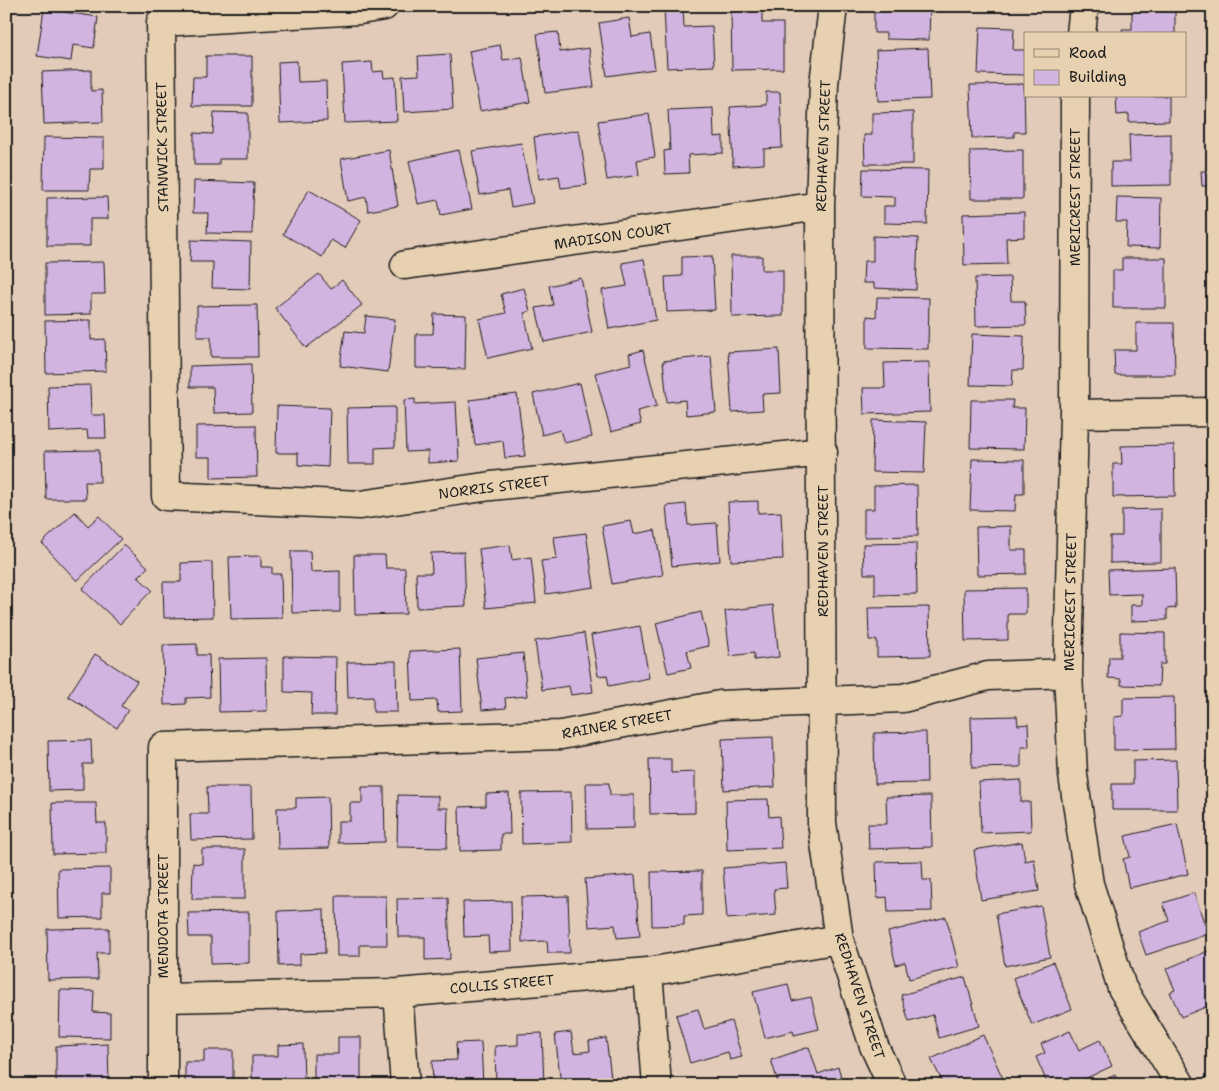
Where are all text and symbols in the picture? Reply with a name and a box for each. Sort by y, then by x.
legend [1024,32,1186,98]
text: Road [1069,43,1107,63]
text: Building [1069,67,1126,87]
street label: REDHAVEN STREET [812,79,834,212]
street label: STANWICK STREET [152,81,172,212]
street label: MERICREST STREET [1066,128,1084,266]
street label: MADISON COURT [553,219,674,253]
street label: NORRIS STREET [437,471,551,503]
street label: REDHAVEN STREET [814,485,832,617]
street label: MERICREST STREET [1060,532,1080,671]
street label: RAINER STREET [560,705,674,743]
street label: MENDOTA STREET [154,853,172,978]
street label: REDHAVEN STREET [831,930,889,1062]
street label: COLLIS STREET [449,970,555,998]

